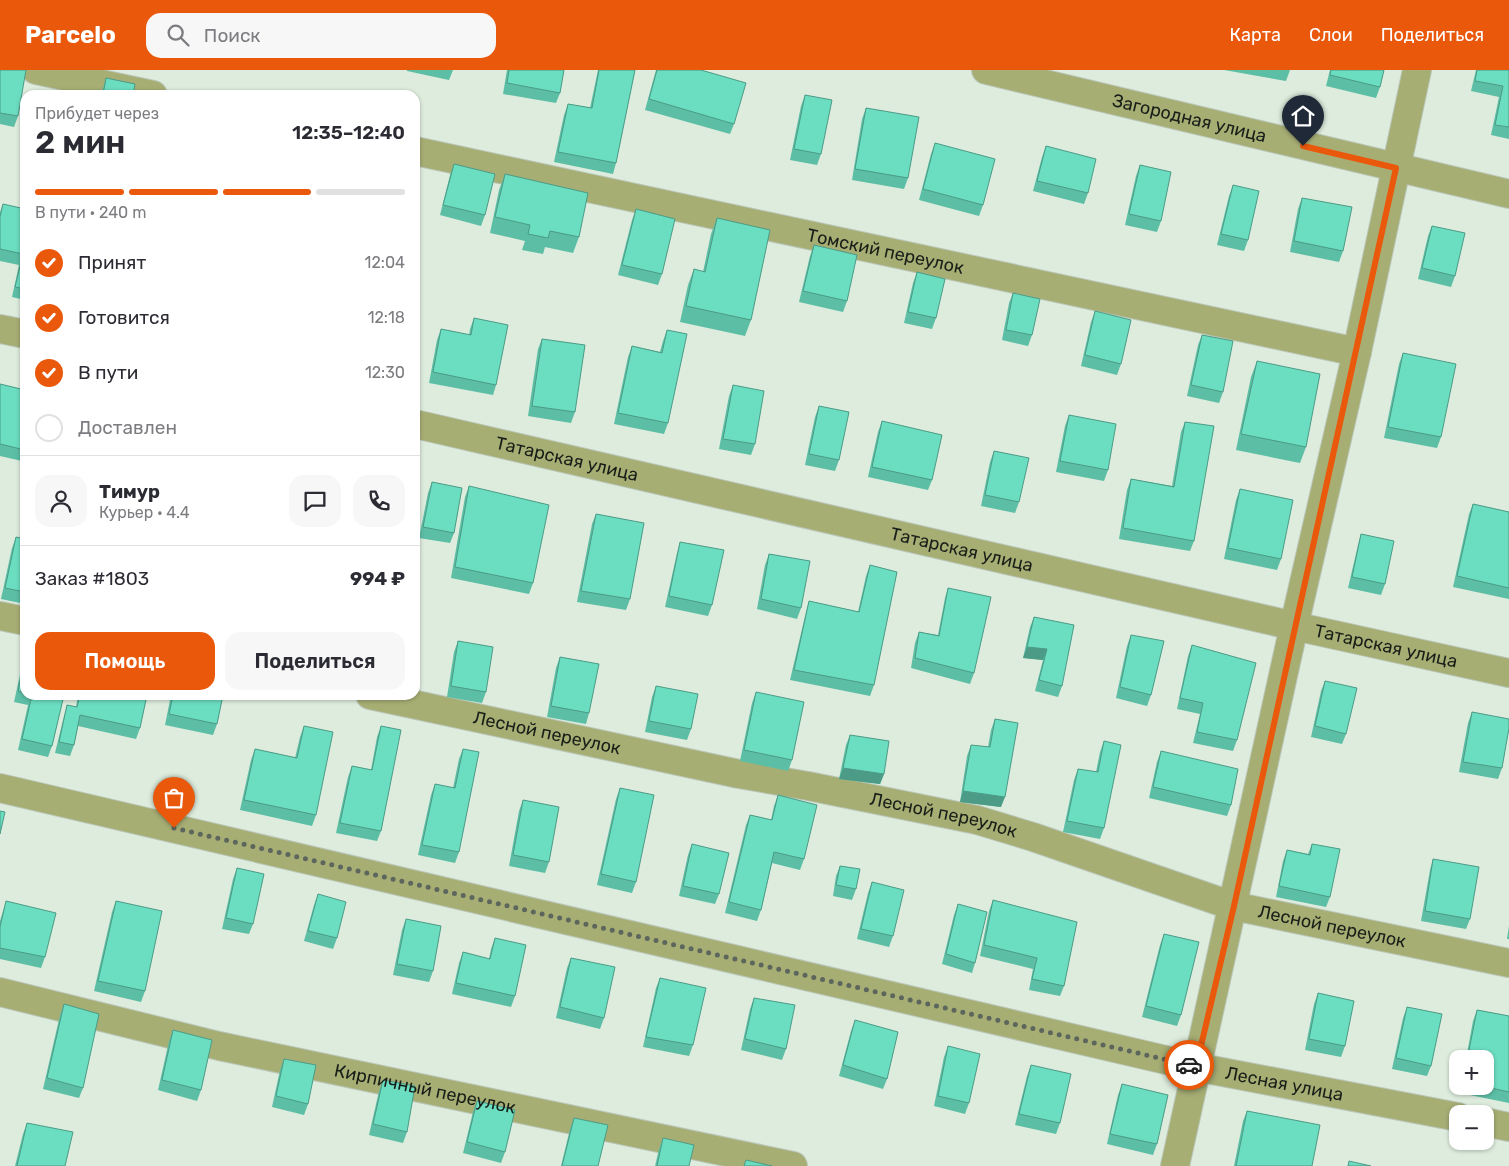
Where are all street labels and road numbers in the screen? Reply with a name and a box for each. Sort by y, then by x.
street label: Загородная улица [1110,89,1269,147]
street label: Томский переулок [805,224,966,279]
street label: Татарская улица [494,432,641,486]
street label: Татарская улица [888,523,1035,577]
street label: Татарская улица [1312,620,1459,672]
street label: Лесной переулок [471,706,623,759]
street label: Лесной переулок [868,788,1020,843]
street label: Лесной переулок [1256,900,1408,953]
street label: Кирпичный переулок [332,1059,518,1119]
street label: Лесная улица [1223,1062,1345,1106]

